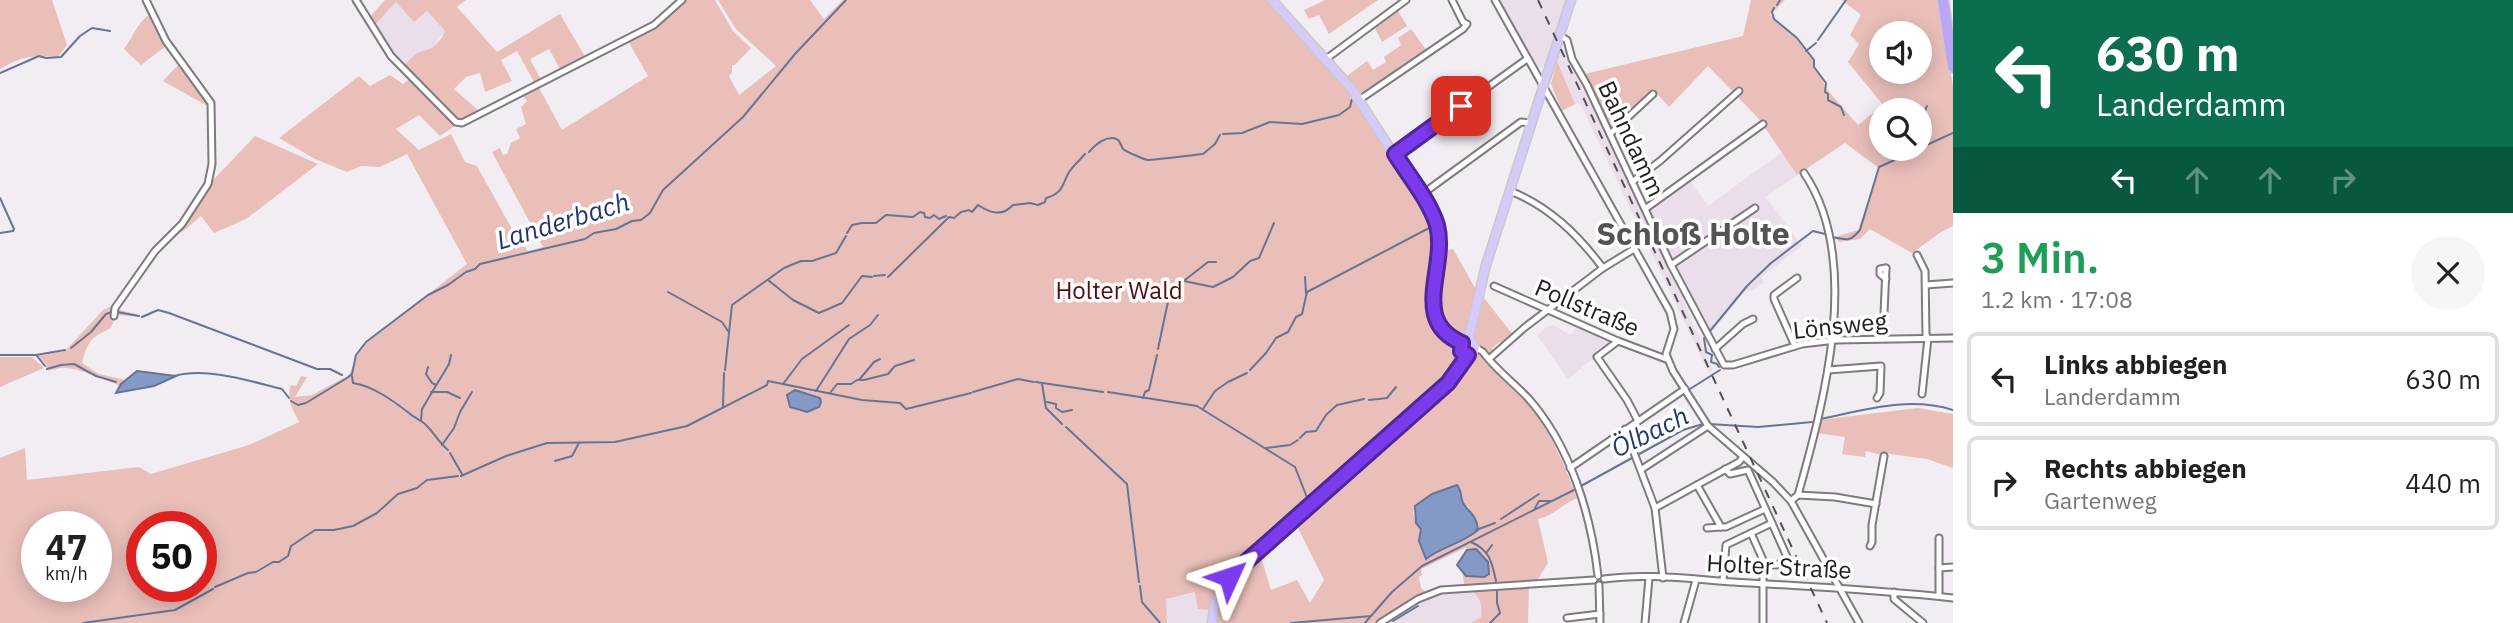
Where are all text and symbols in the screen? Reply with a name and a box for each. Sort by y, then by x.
map controls [1869,21,1932,161]
button: sound [1869,21,1932,84]
text: 630 m [2096,21,2240,84]
icon: left [1981,28,2072,119]
street label: Bahndamm [1591,75,1673,202]
pin [1431,76,1491,136]
text: Landerdamm [2096,83,2286,125]
icon: arrive [1442,87,1480,125]
button: search [1869,98,1932,161]
icon: left [2105,161,2143,199]
icon: ahead [2178,161,2216,199]
icon: ahead [2251,161,2289,199]
icon: right [2324,161,2362,199]
water label: Landerbach [492,184,633,256]
district label: Schloß Holte [1596,212,1790,254]
text: 3 Min. [1981,230,2099,285]
button: close [2411,236,2485,310]
street label: Pollstraße [1530,271,1644,343]
park label: Holter Wald [1055,274,1183,306]
text: 1.2 km · 17:08 [1981,284,2133,314]
street label: Lönsweg [1791,304,1889,346]
text: Links abbiegen [2044,347,2227,381]
icon: left [1985,360,2023,398]
text: 630 m [2405,362,2481,396]
text: Landerdamm [2044,381,2181,411]
water label: Ölbach [1605,398,1694,464]
text: Rechts abbiegen [2044,451,2247,485]
icon: right [1985,464,2023,502]
text: 440 m [2405,466,2481,500]
text: Gartenweg [2044,485,2157,515]
speed limit sign: 50 [126,511,217,602]
text: 47 [45,524,88,570]
position arrow [1192,540,1266,614]
street label: Holter Straße [1706,546,1852,586]
text: km/h [45,562,88,585]

